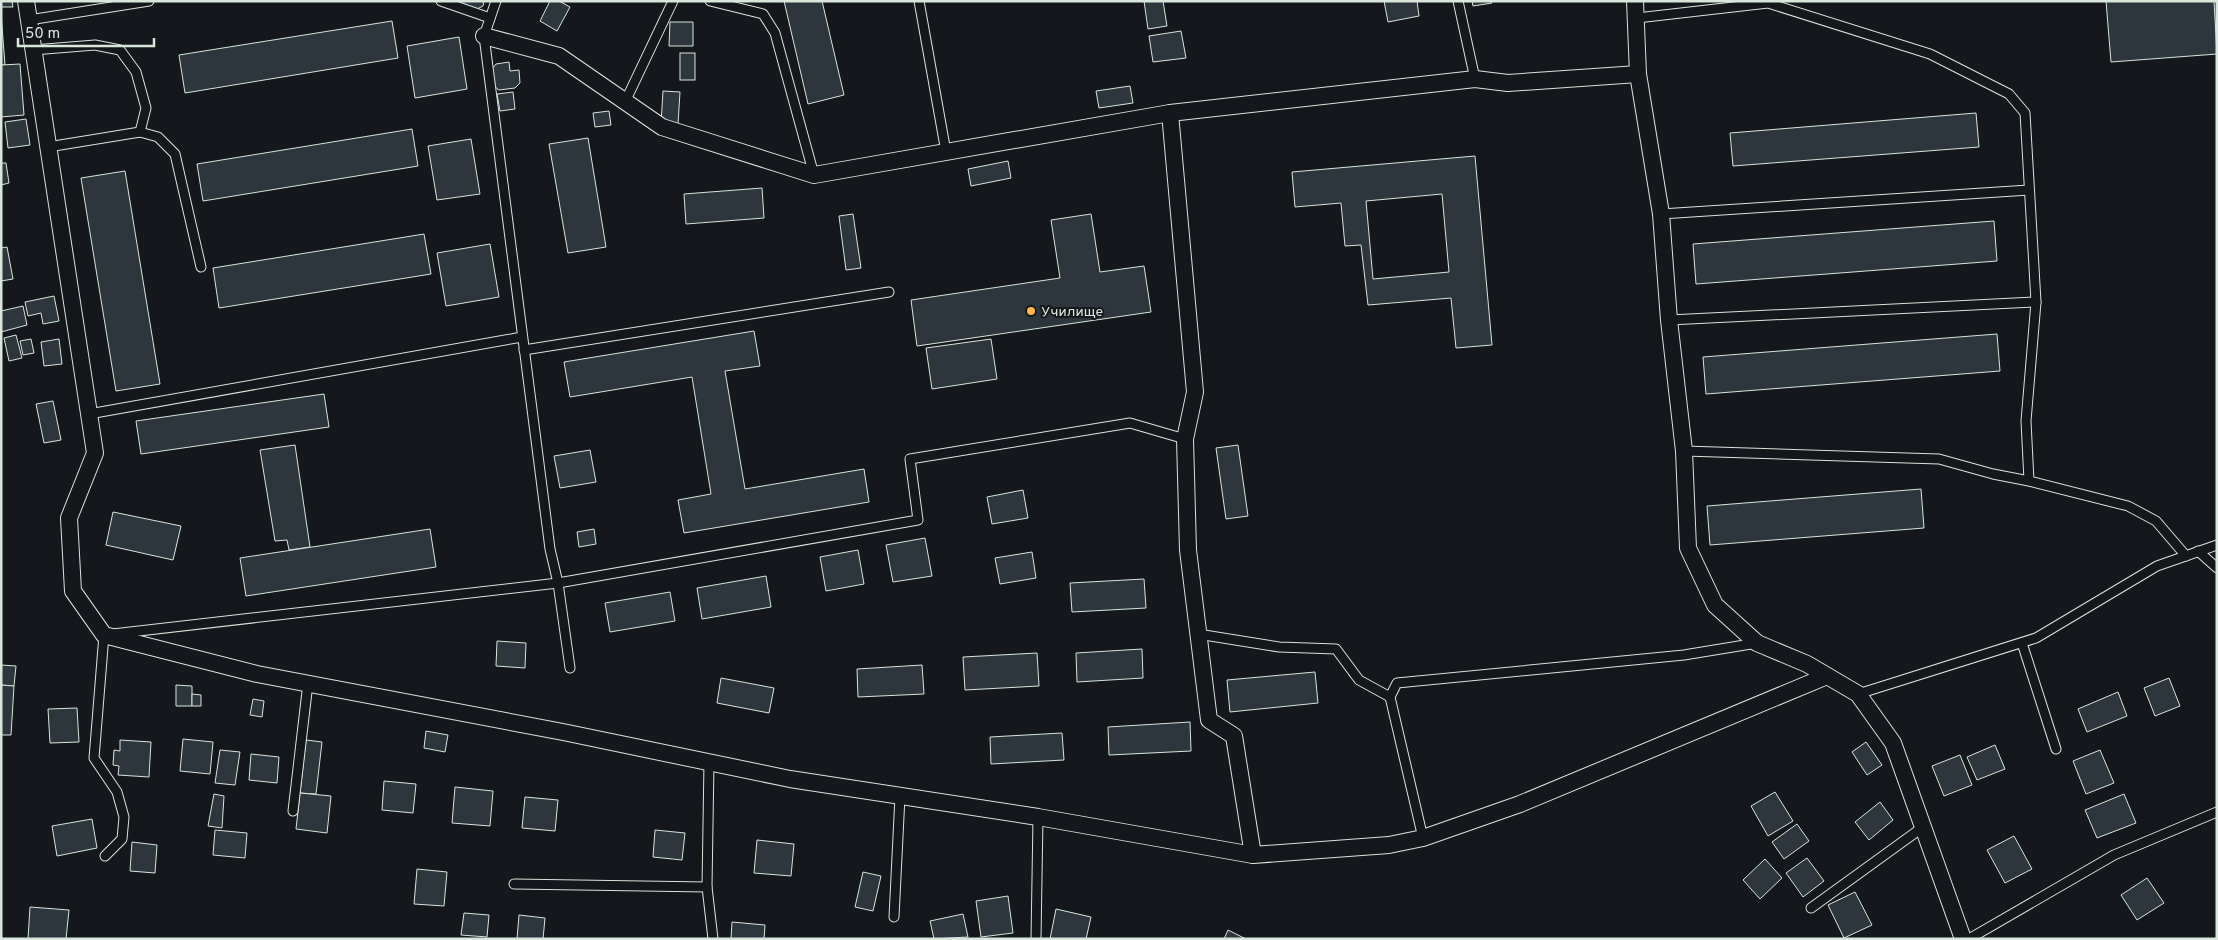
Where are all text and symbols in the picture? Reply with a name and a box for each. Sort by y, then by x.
scale bar [18,15,154,47]
text: 50 m [25,25,60,44]
place label: Училище [1041,304,1103,321]
marker: Училище [1025,305,1037,317]

